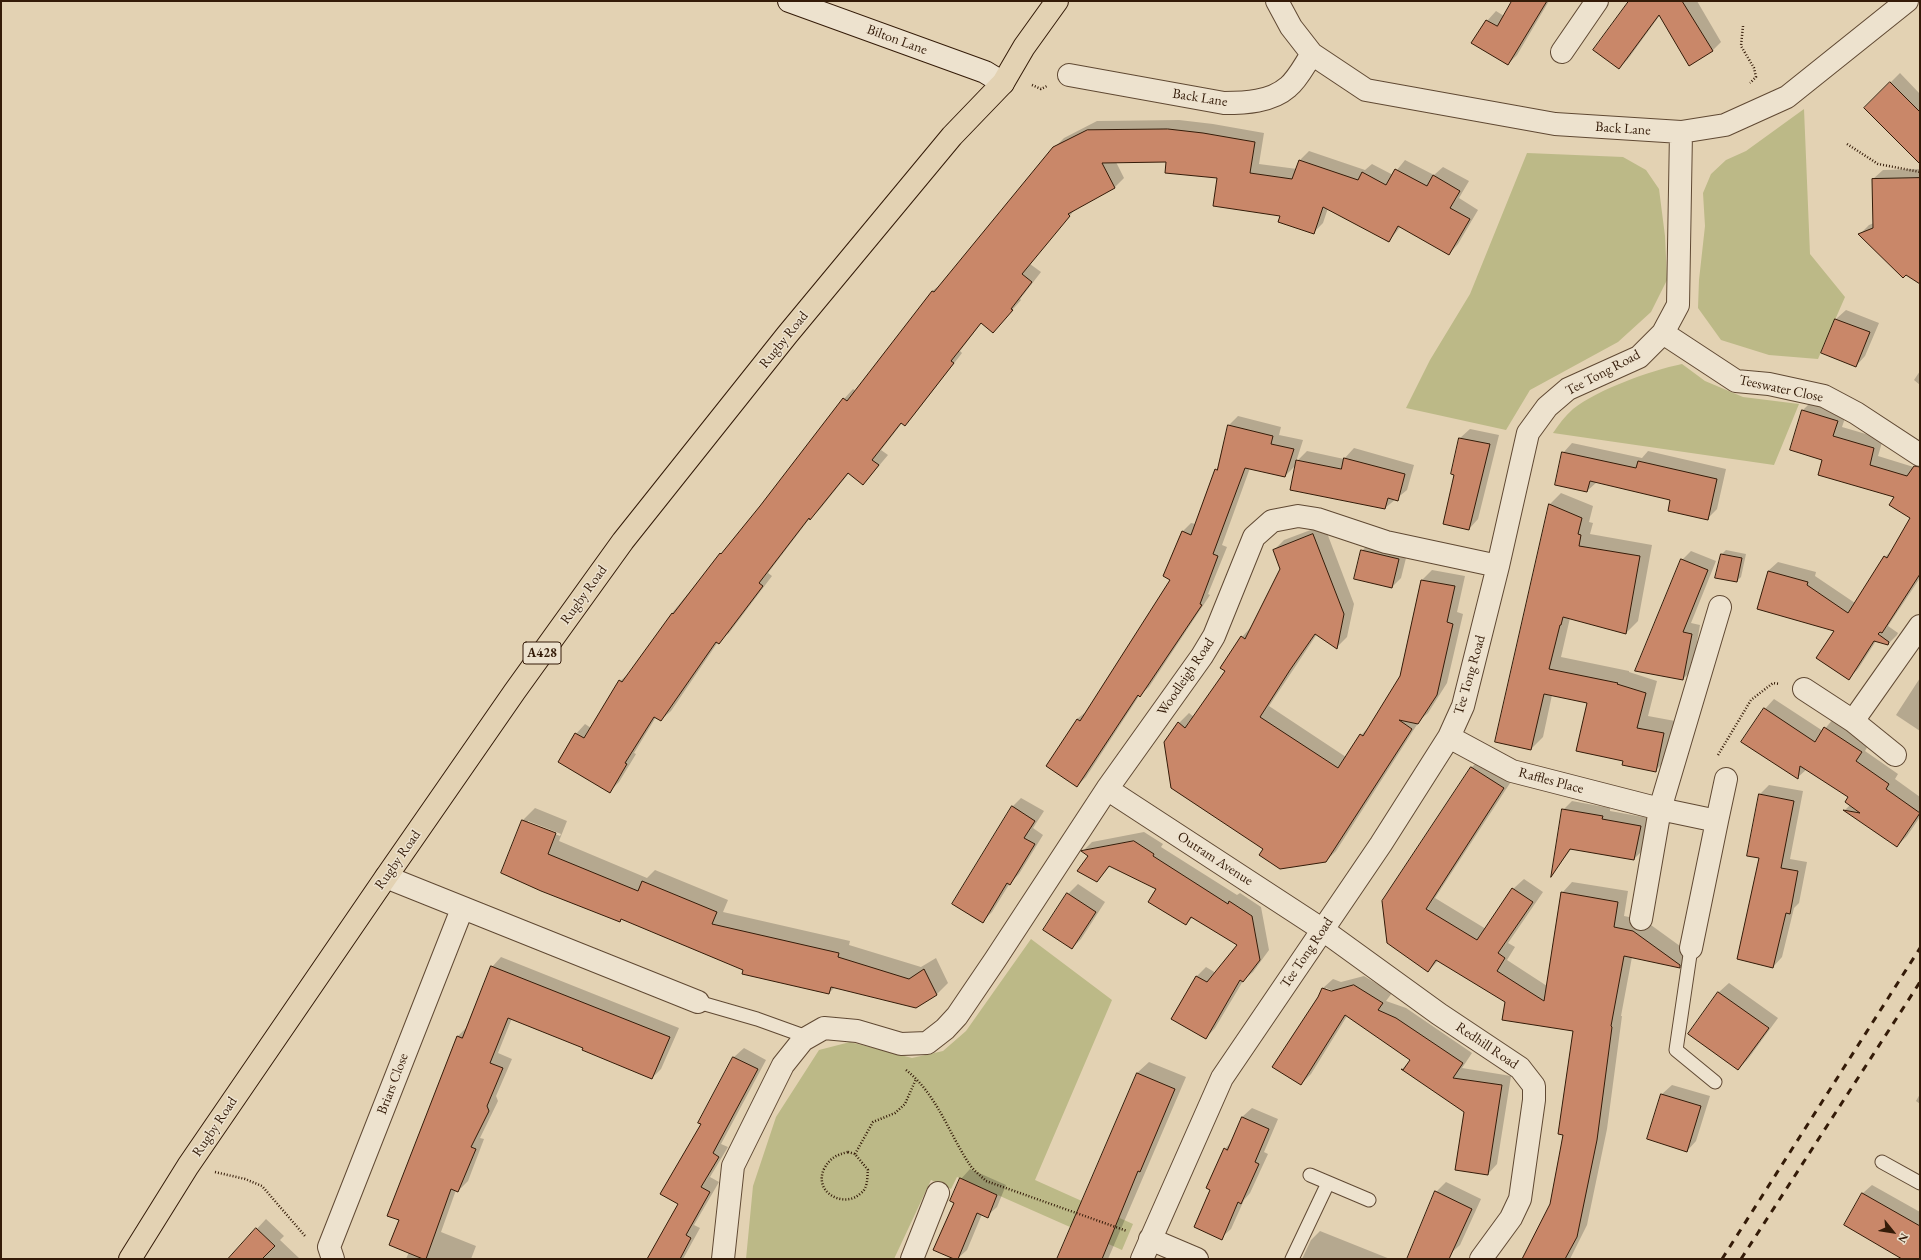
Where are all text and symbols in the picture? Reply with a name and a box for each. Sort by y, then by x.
street label: Bilton Lane [864,21,930,59]
street label: Back Lane [1171,85,1229,111]
street label: Back Lane [1595,119,1651,139]
street label: Rugby Road [756,308,812,372]
street label: Tee Tong Road [1563,346,1643,400]
street label: Teeswater Close [1737,372,1825,406]
street label: Rugby Road [557,562,611,628]
street label: Tee Tong Road [1451,633,1489,717]
street label: Woodleigh Road [1154,635,1218,719]
road number: A428 [523,642,561,664]
street label: Raffles Place [1517,764,1585,798]
street label: Rugby Road [371,827,425,893]
street label: Outram Avenue [1174,828,1256,890]
street label: Tee Tong Road [1277,914,1337,992]
street label: Redhill Road [1453,1019,1521,1073]
street label: Briars Close [374,1051,412,1117]
street label: Rugby Road [189,1094,241,1160]
north arrow [1873,1212,1913,1252]
text: N [1895,1231,1912,1245]

